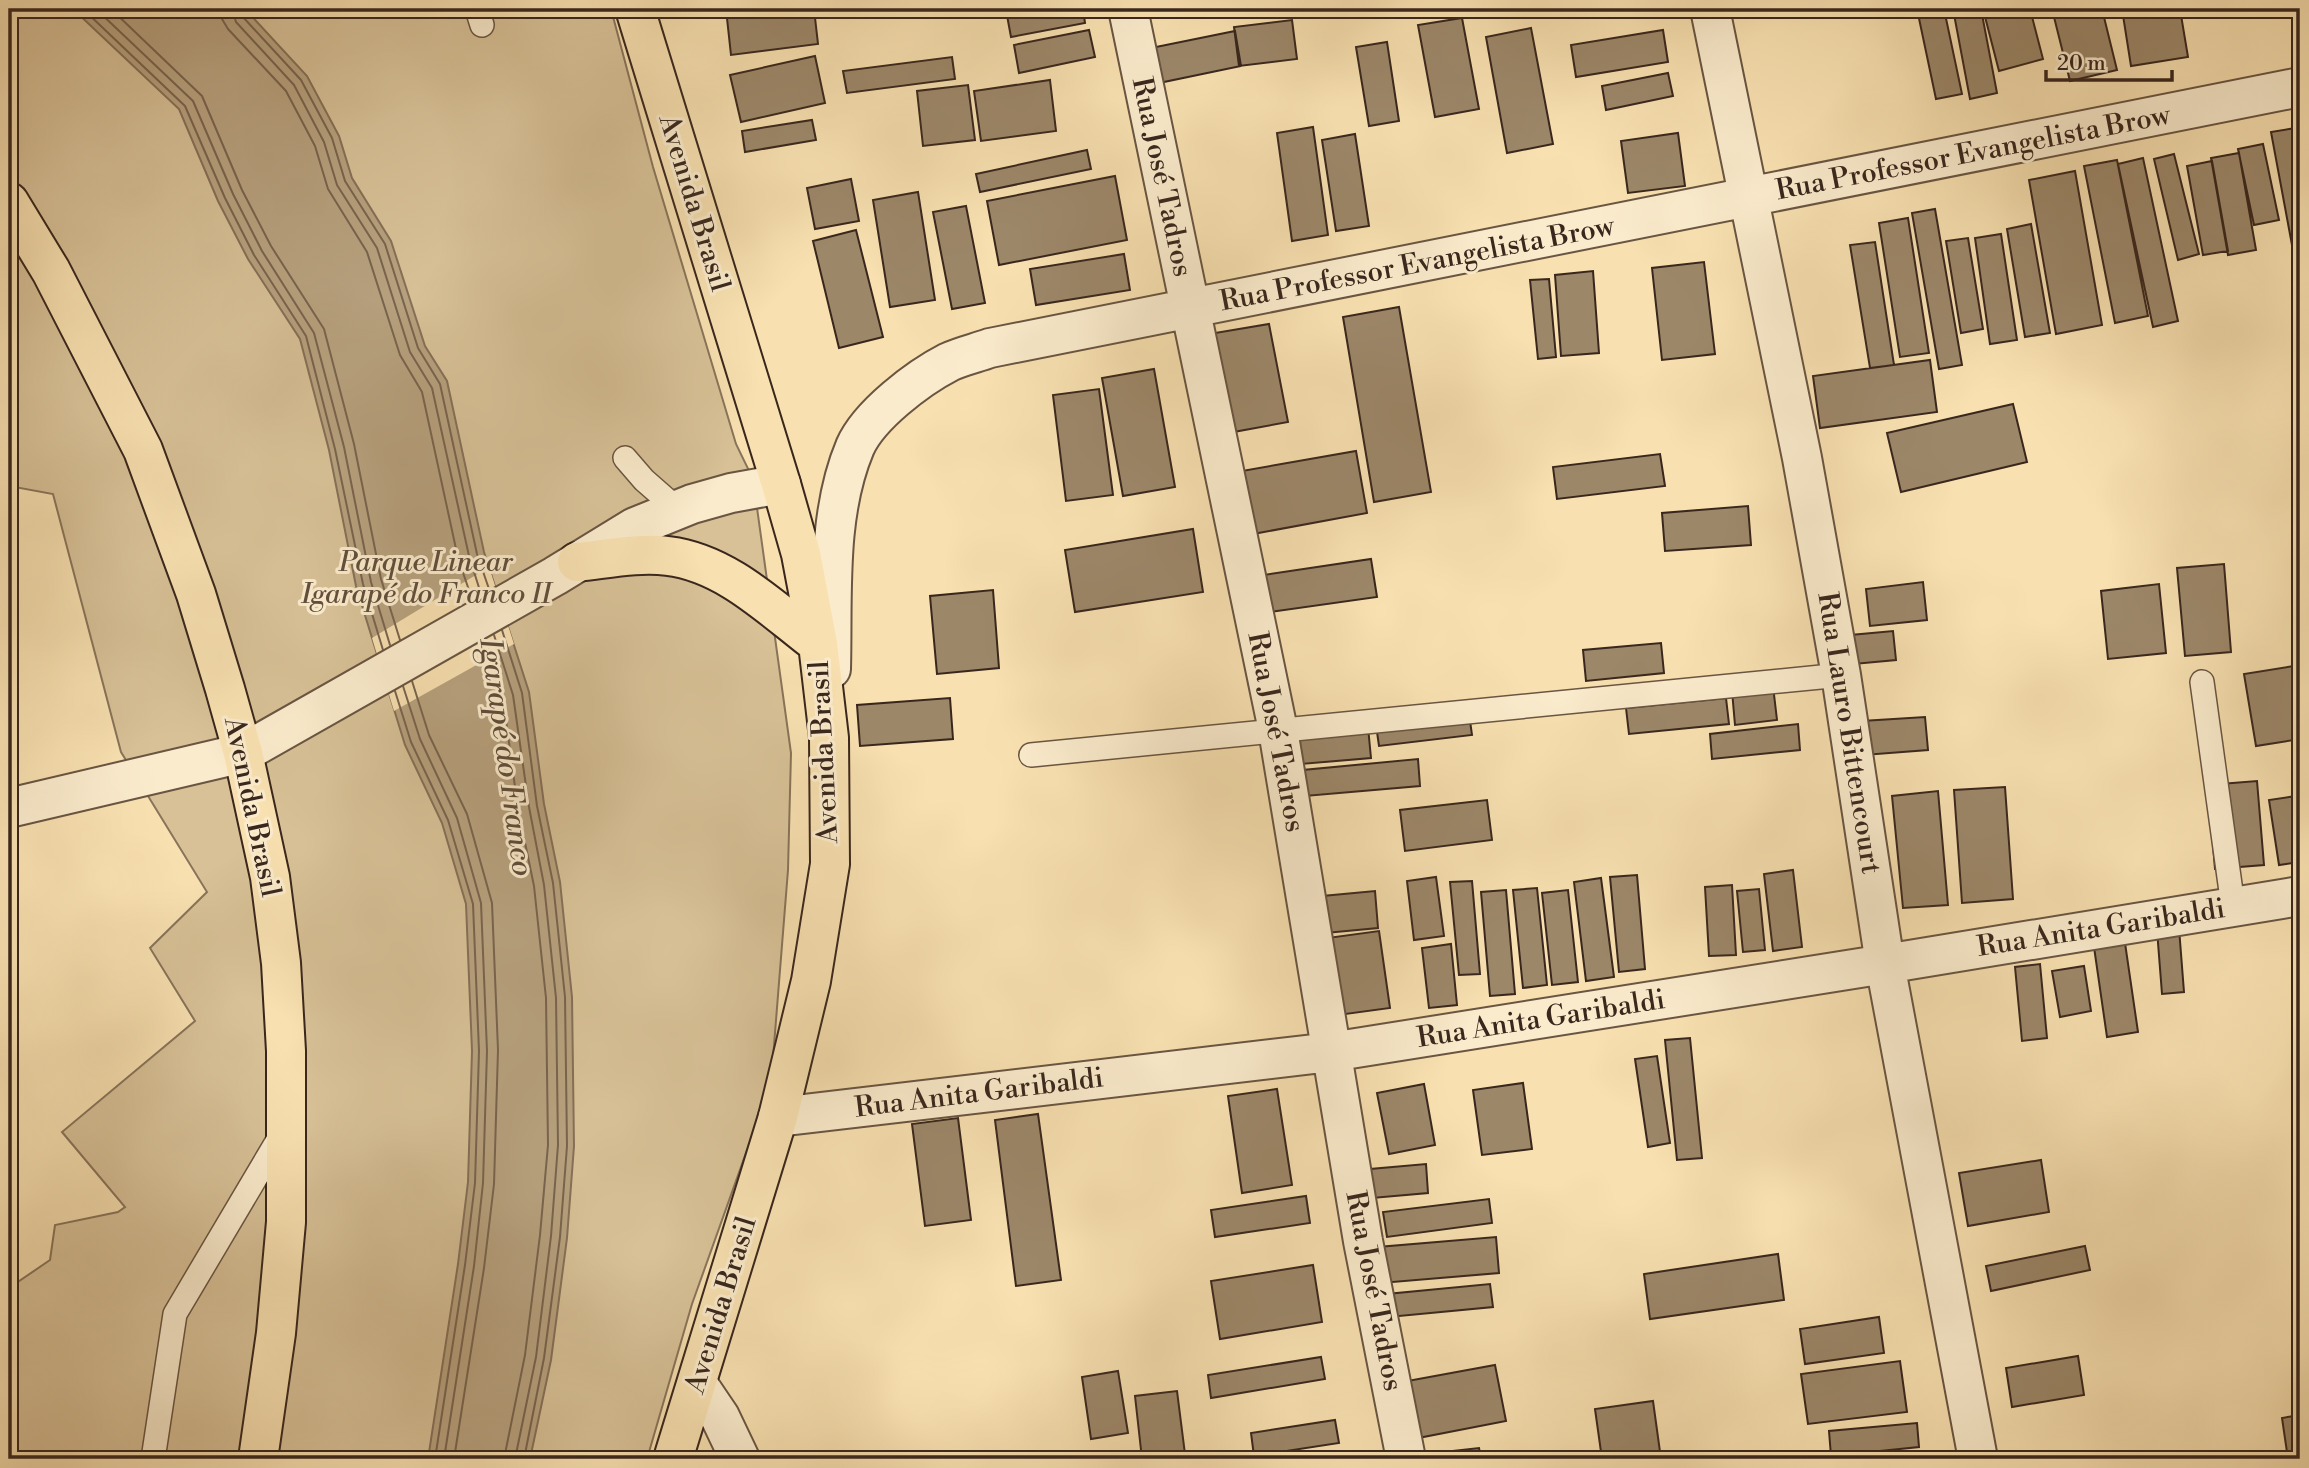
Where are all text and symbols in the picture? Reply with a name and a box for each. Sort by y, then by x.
scale bar [2046,38,2172,82]
text: 20 m [2057,51,2106,77]
street label: Rua José Tadros [1124,74,1200,280]
street label: Rua Professor Evangelista Brow [1773,97,2174,208]
street label: Avenida Brasil [650,109,737,296]
street label: Rua Professor Evangelista Brow [1217,208,1618,319]
park label: Parque Linear Igarapé do Franco II [300,545,554,612]
street label: Rua Lauro Bittencourt [1809,590,1889,876]
street label: Rua José Tadros [1239,629,1313,835]
water label: Igarapé do Franco [470,634,542,879]
street label: Avenida Brasil [802,660,846,845]
street label: Avenida Brasil [216,713,288,900]
street label: Rua Anita Garibaldi [1975,891,2227,965]
street label: Rua Anita Garibaldi [1415,982,1667,1056]
street label: Rua Anita Garibaldi [852,1060,1106,1126]
street label: Rua José Tadros [1337,1188,1411,1394]
street label: Avenida Brasil [677,1212,764,1399]

